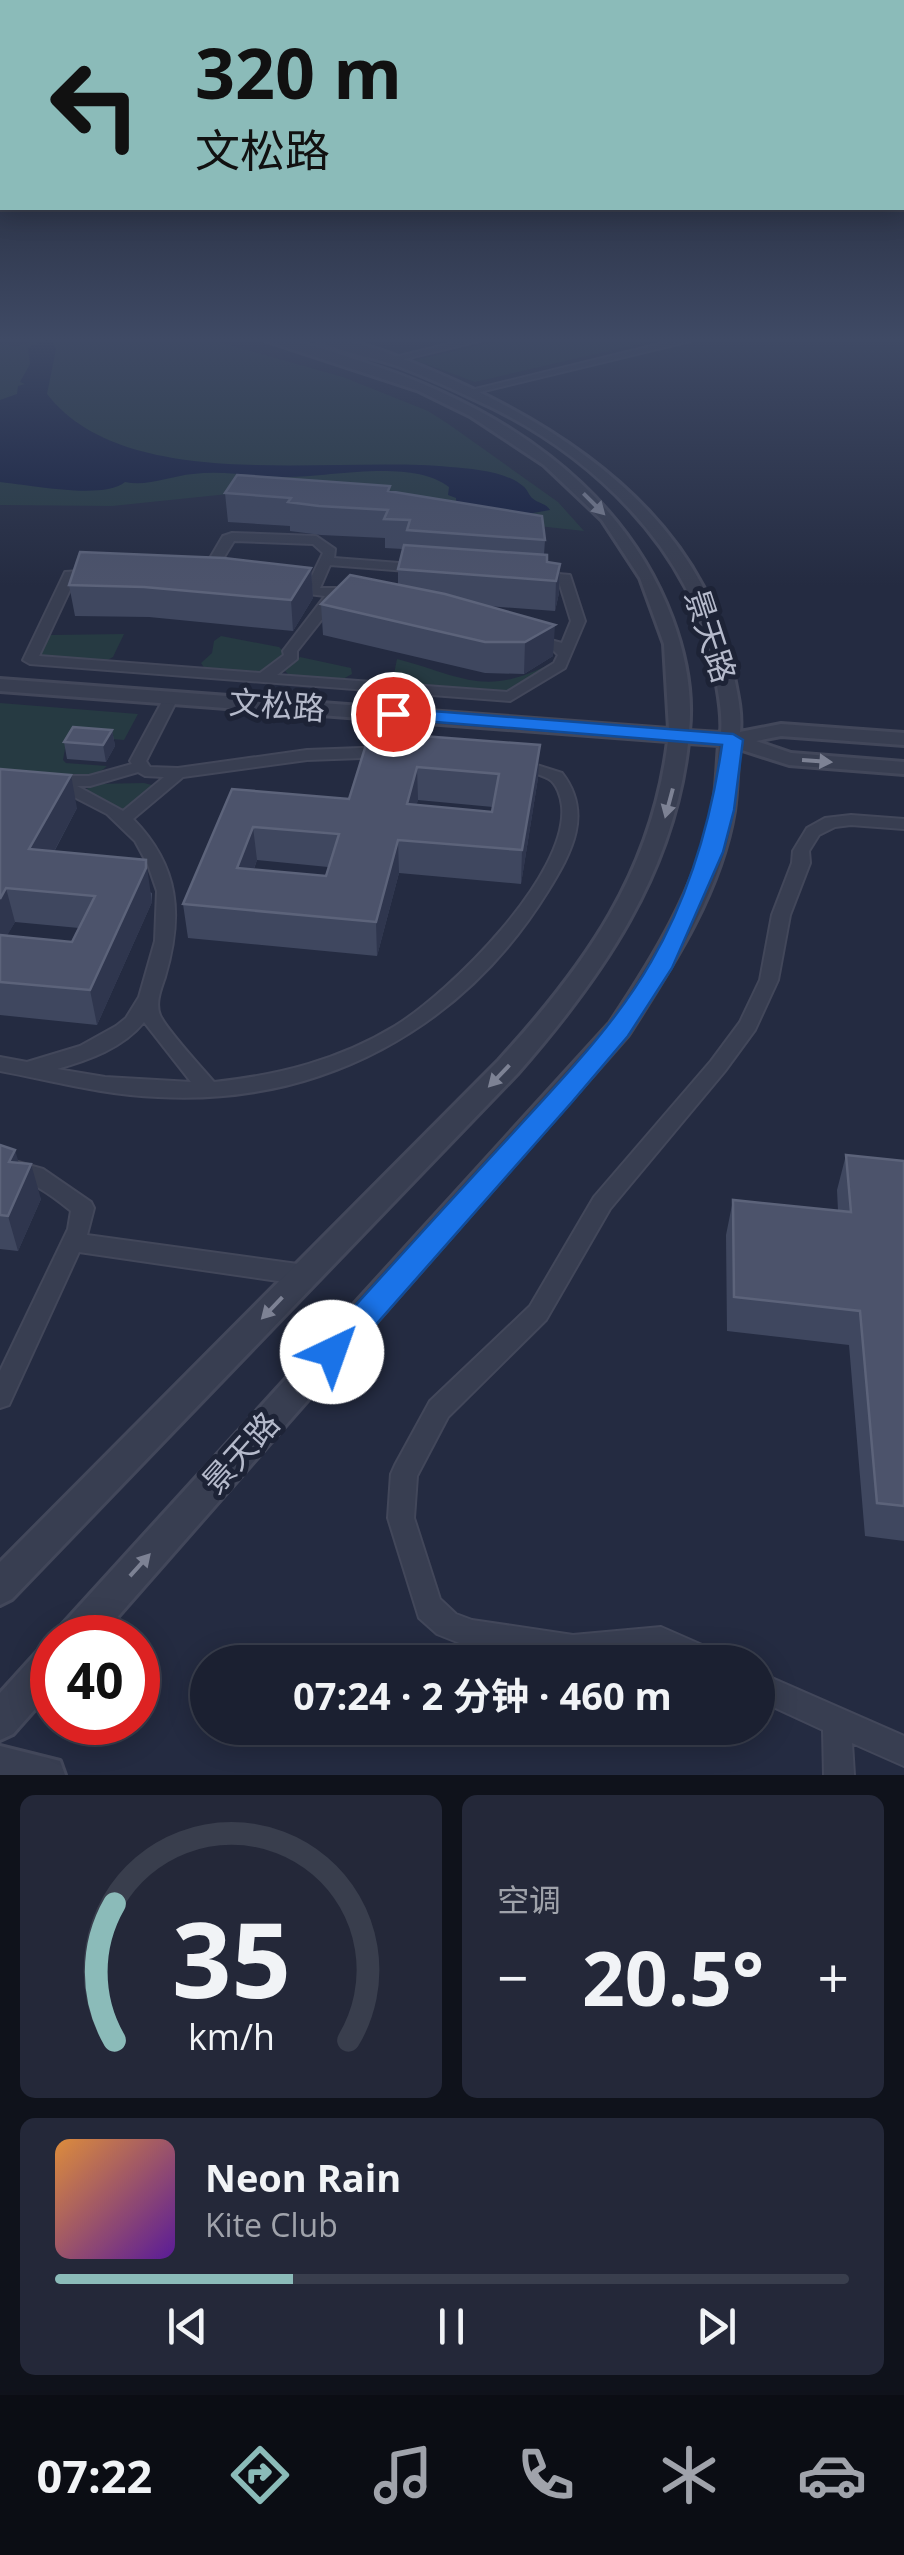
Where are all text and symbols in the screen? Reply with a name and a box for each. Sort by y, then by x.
text: 320 m [195,24,402,120]
icon: left [30,40,160,170]
text: 文松路 [195,119,330,180]
one-way arrow [582,491,605,515]
street label: 景天路 [676,583,747,688]
pin [351,672,436,757]
street label: 文松路 [228,680,326,729]
icon: arrive [366,687,421,742]
one-way arrow [801,754,833,770]
one-way arrow [661,788,676,819]
one-way arrow [488,1063,512,1087]
one-way arrow [261,1296,285,1320]
position arrow [280,1300,384,1404]
street label: 景天路 [192,1402,288,1502]
one-way arrow [129,1553,151,1578]
speed limit sign: 40 [30,1615,160,1745]
text: 07:24 · 2 分钟 · 460 m [293,1669,672,1721]
text: 空调 [497,1878,561,1921]
text: 35 [172,1887,290,2028]
text: 20.5° [582,1926,764,2028]
text: − [497,1939,528,2014]
text: + [818,1939,849,2014]
text: km/h [188,2012,274,2060]
text: Neon Rain [205,2151,401,2203]
text: Kite Club [205,2203,338,2246]
icon: previous [160,2299,215,2354]
icon: pause [424,2299,479,2354]
icon: next [689,2299,744,2354]
icon: directions [225,2440,295,2510]
icon: music [368,2440,438,2510]
icon: phone [511,2440,581,2510]
icon: climate [654,2440,724,2510]
icon: car [797,2440,867,2510]
text: 07:22 [37,2445,152,2506]

